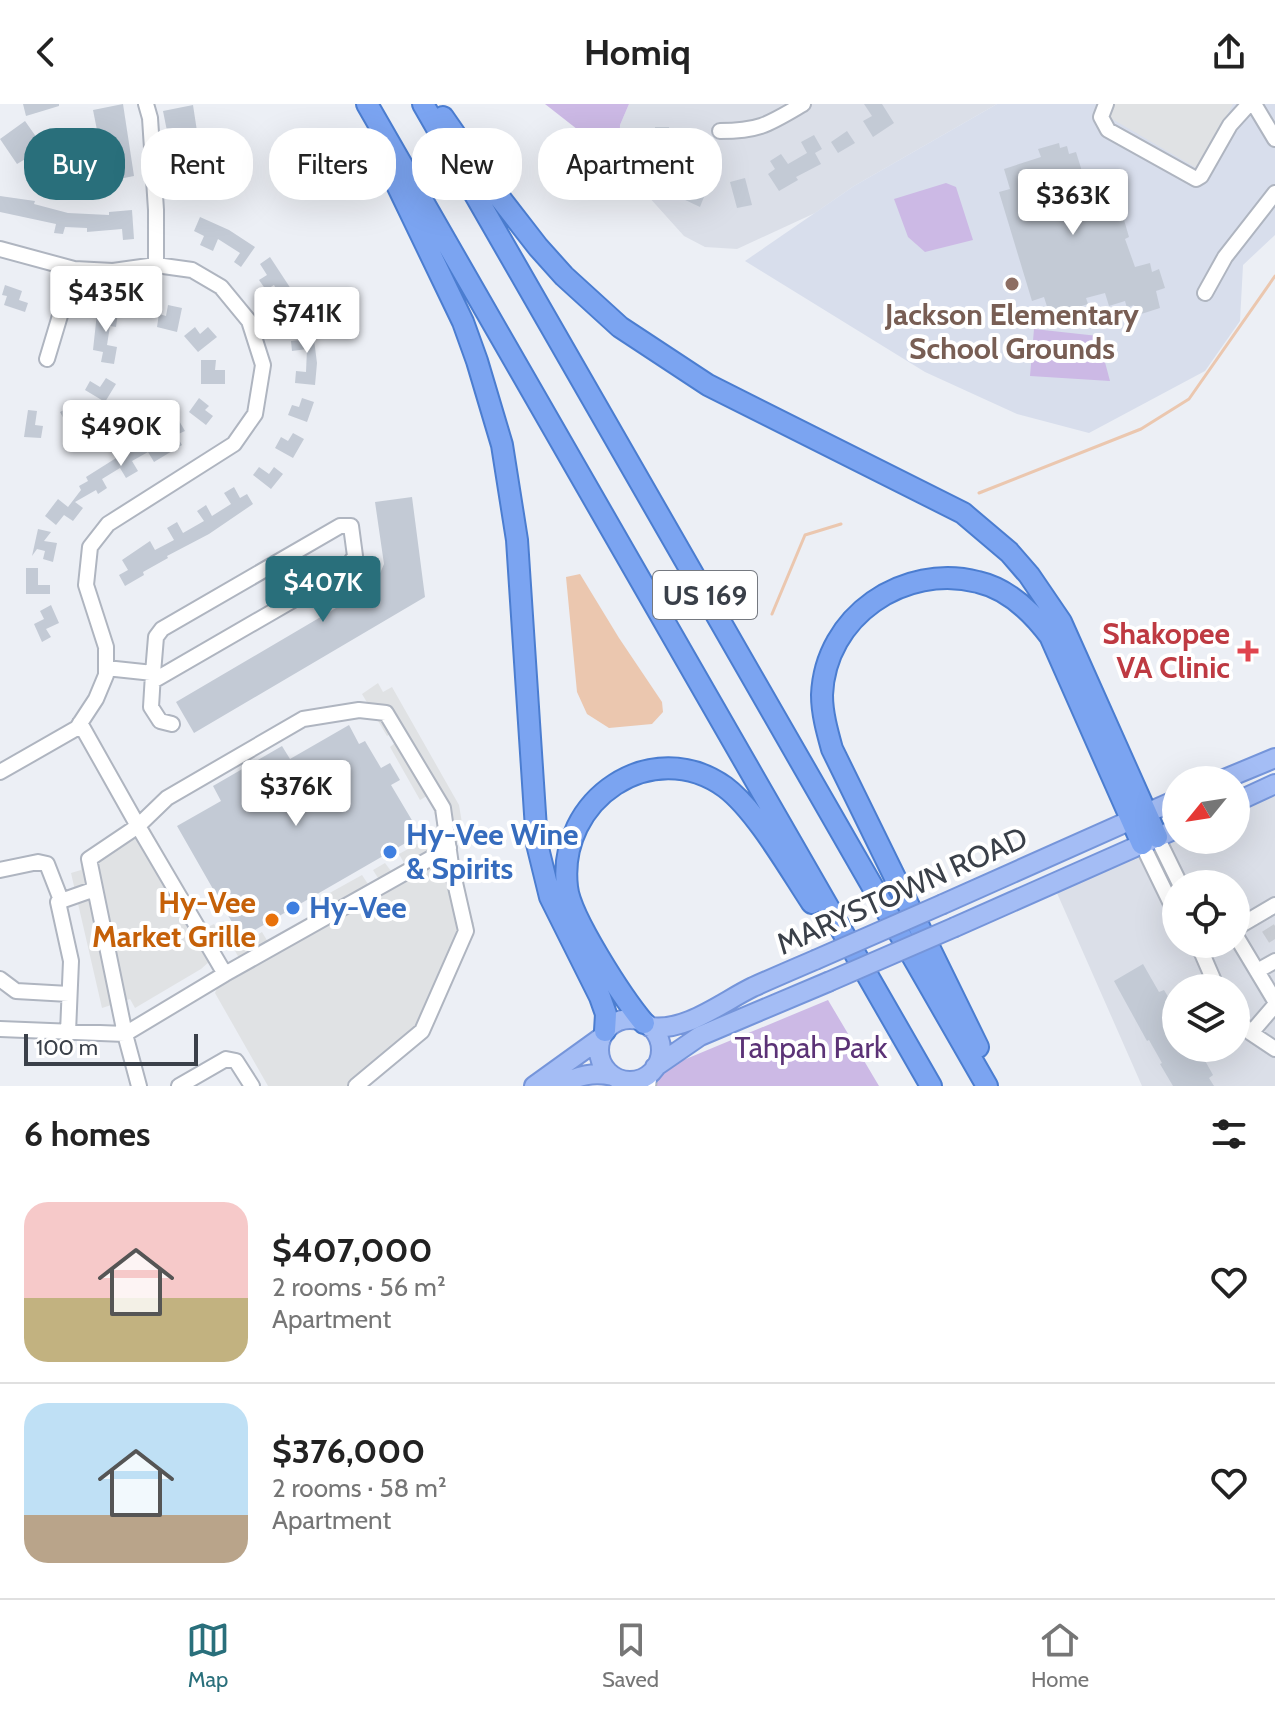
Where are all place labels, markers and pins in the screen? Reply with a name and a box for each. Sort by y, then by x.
pin: $363K [1017,169,1129,237]
pin: $435K [50,266,162,334]
marker: Jackson Elementary School Grounds [1003,275,1021,293]
pin: $741K [251,287,363,355]
place label: Jackson Elementary School Grounds [884,296,1140,367]
pin: $490K [65,400,177,468]
pin: $407K [267,556,379,624]
place label: Shakopee VA Clinic [1102,615,1230,686]
marker: Shakopee VA Clinic [1237,640,1259,662]
pin: $376K [240,760,352,828]
place label: Hy-Vee Wine & Spirits [406,816,578,887]
marker: Hy-Vee Wine & Spirits [381,843,399,861]
place label: Hy-Vee Market Grille [92,884,256,955]
place label: Hy-Vee [309,889,407,926]
marker: Hy-Vee [284,899,302,917]
marker: Hy-Vee Market Grille [263,911,281,929]

